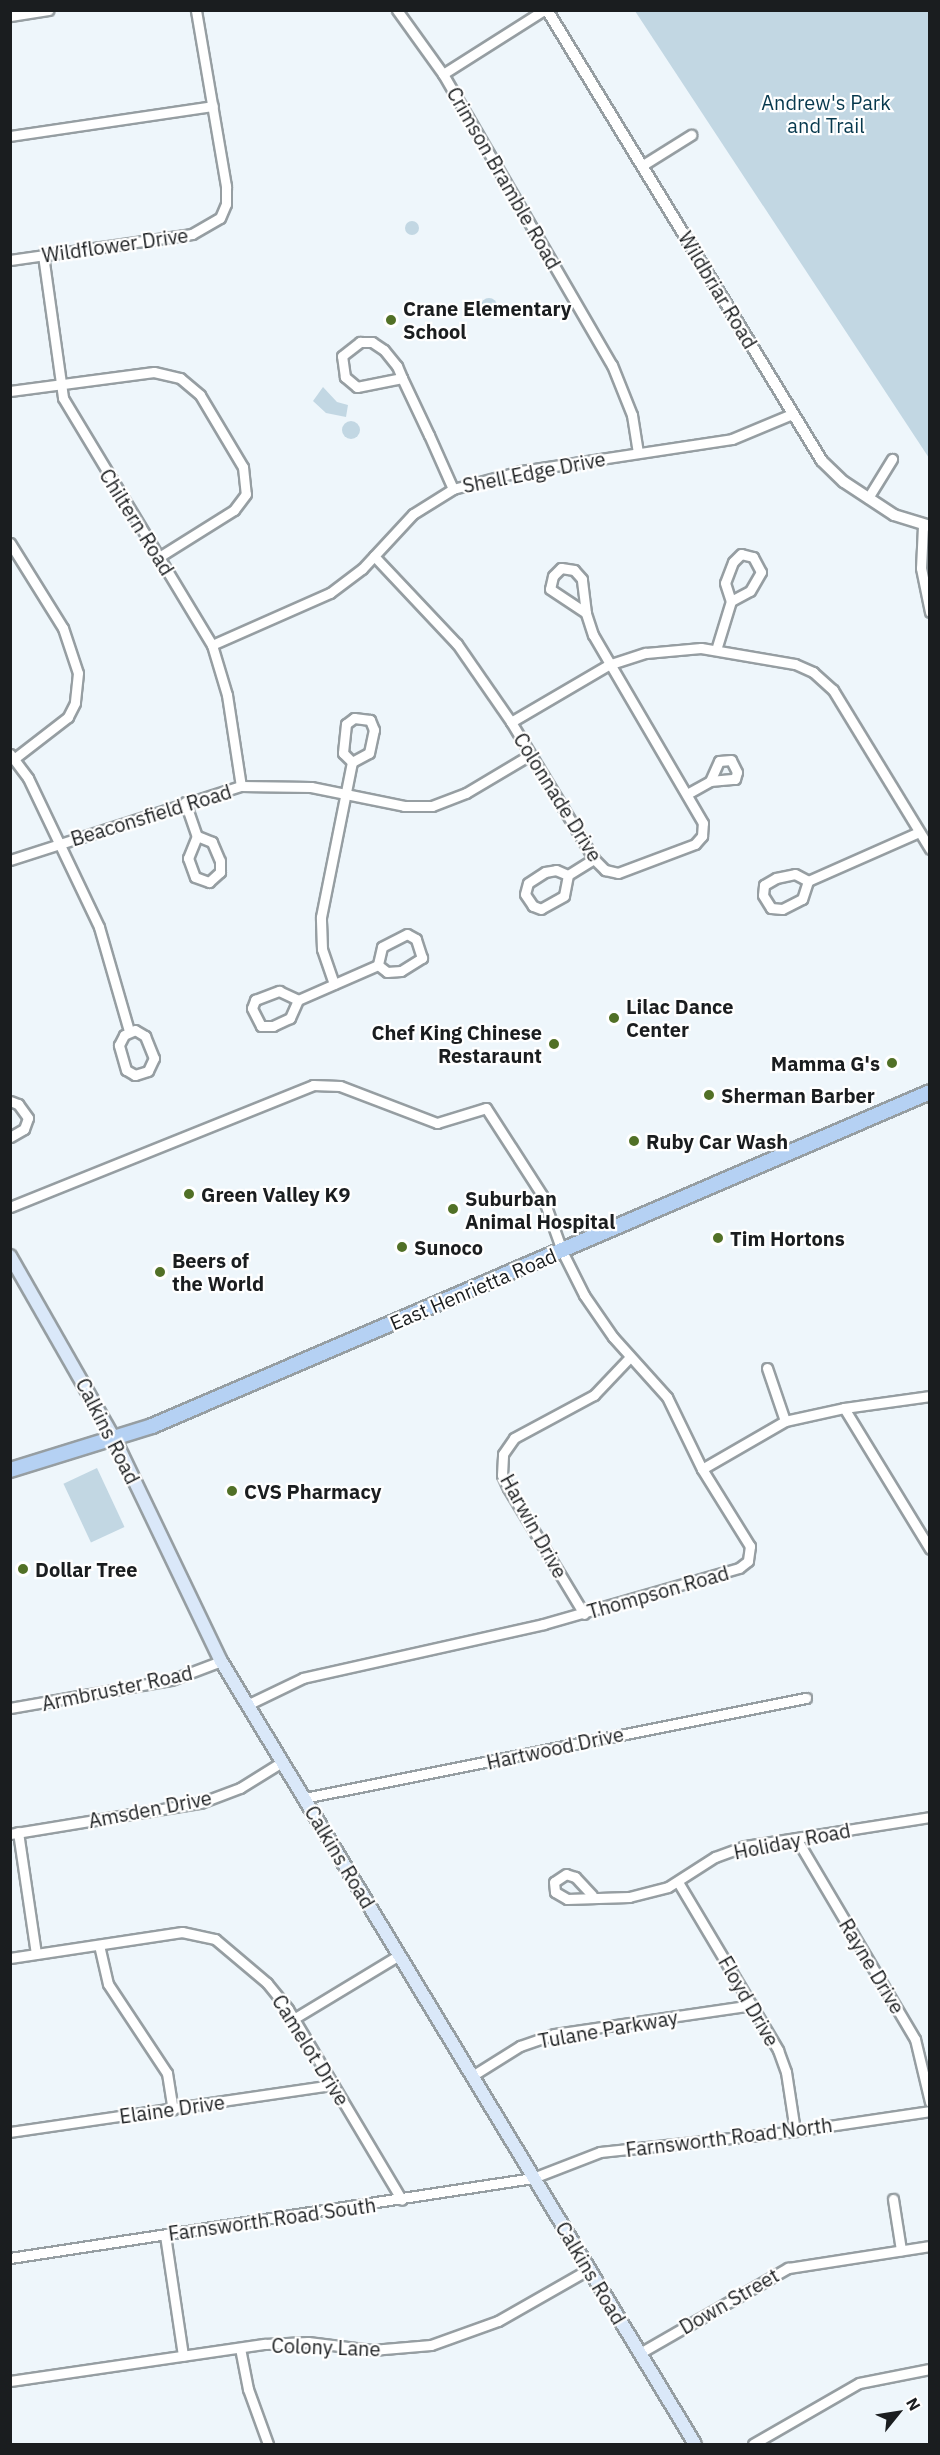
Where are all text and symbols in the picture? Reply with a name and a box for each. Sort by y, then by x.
street label: Crimson Bramble Road [442,83,566,273]
park label: Andrew's Park and Trail [761,90,891,137]
street label: Wildflower Drive [40,223,190,267]
street label: Wildbriar Road [674,227,762,353]
place label: Crane Elementary School [403,296,571,343]
marker: Crane Elementary School [384,313,398,327]
street label: Shell Edge Drive [461,446,607,498]
street label: Chiltern Road [95,464,179,580]
street label: Colonnade Drive [509,728,607,866]
street label: Beaconsfield Road [68,779,234,851]
place label: Lilac Dance Center [626,994,734,1041]
marker: Lilac Dance Center [607,1011,621,1025]
place label: Chef King Chinese Restaraunt [371,1020,542,1067]
marker: Chef King Chinese Restaraunt [547,1037,561,1051]
place label: Mamma G's [771,1051,880,1075]
marker: Mamma G's [885,1056,899,1070]
place label: Sherman Barber [721,1083,875,1107]
marker: Sherman Barber [702,1088,716,1102]
place label: Ruby Car Wash [646,1129,788,1153]
marker: Ruby Car Wash [627,1134,641,1148]
place label: Green Valley K9 [201,1182,350,1206]
place label: Suburban Animal Hospital [465,1186,615,1233]
marker: Green Valley K9 [182,1187,196,1201]
marker: Suburban Animal Hospital [446,1202,460,1216]
place label: Tim Hortons [730,1226,845,1250]
marker: Tim Hortons [711,1231,725,1245]
place label: Sunoco [414,1235,483,1259]
marker: Sunoco [395,1240,409,1254]
street label: East Henrietta Road [386,1243,560,1335]
place label: Beers of the World [172,1248,264,1295]
marker: Beers of the World [153,1265,167,1279]
street label: Calkins Road [71,1374,145,1488]
street label: Harwin Drive [496,1470,572,1582]
place label: CVS Pharmacy [244,1479,381,1503]
marker: CVS Pharmacy [225,1484,239,1498]
place label: Dollar Tree [35,1557,138,1581]
street label: Thompson Road [584,1560,732,1624]
marker: Dollar Tree [16,1562,30,1576]
street label: Armbruster Road [39,1660,195,1716]
street label: Hartwood Drive [484,1722,626,1774]
street label: Amsden Drive [86,1785,214,1833]
street label: Calkins Road [300,1801,380,1913]
street label: Holiday Road [731,1818,853,1864]
street label: Rayne Drive [834,1914,910,2018]
street label: Floyd Drive [714,1952,784,2050]
street label: Camelot Drive [267,1990,355,2110]
street label: Tulane Parkway [536,2005,680,2053]
street label: Elaine Drive [118,2090,226,2128]
street label: Farnsworth Road North [624,2112,834,2162]
street label: Farnsworth Road South [167,2193,377,2245]
street label: Calkins Road [551,2217,631,2329]
street label: Down Street [675,2263,783,2339]
street label: Colony Lane [271,2333,381,2361]
north arrow [868,2383,928,2443]
text: N [902,2394,925,2414]

